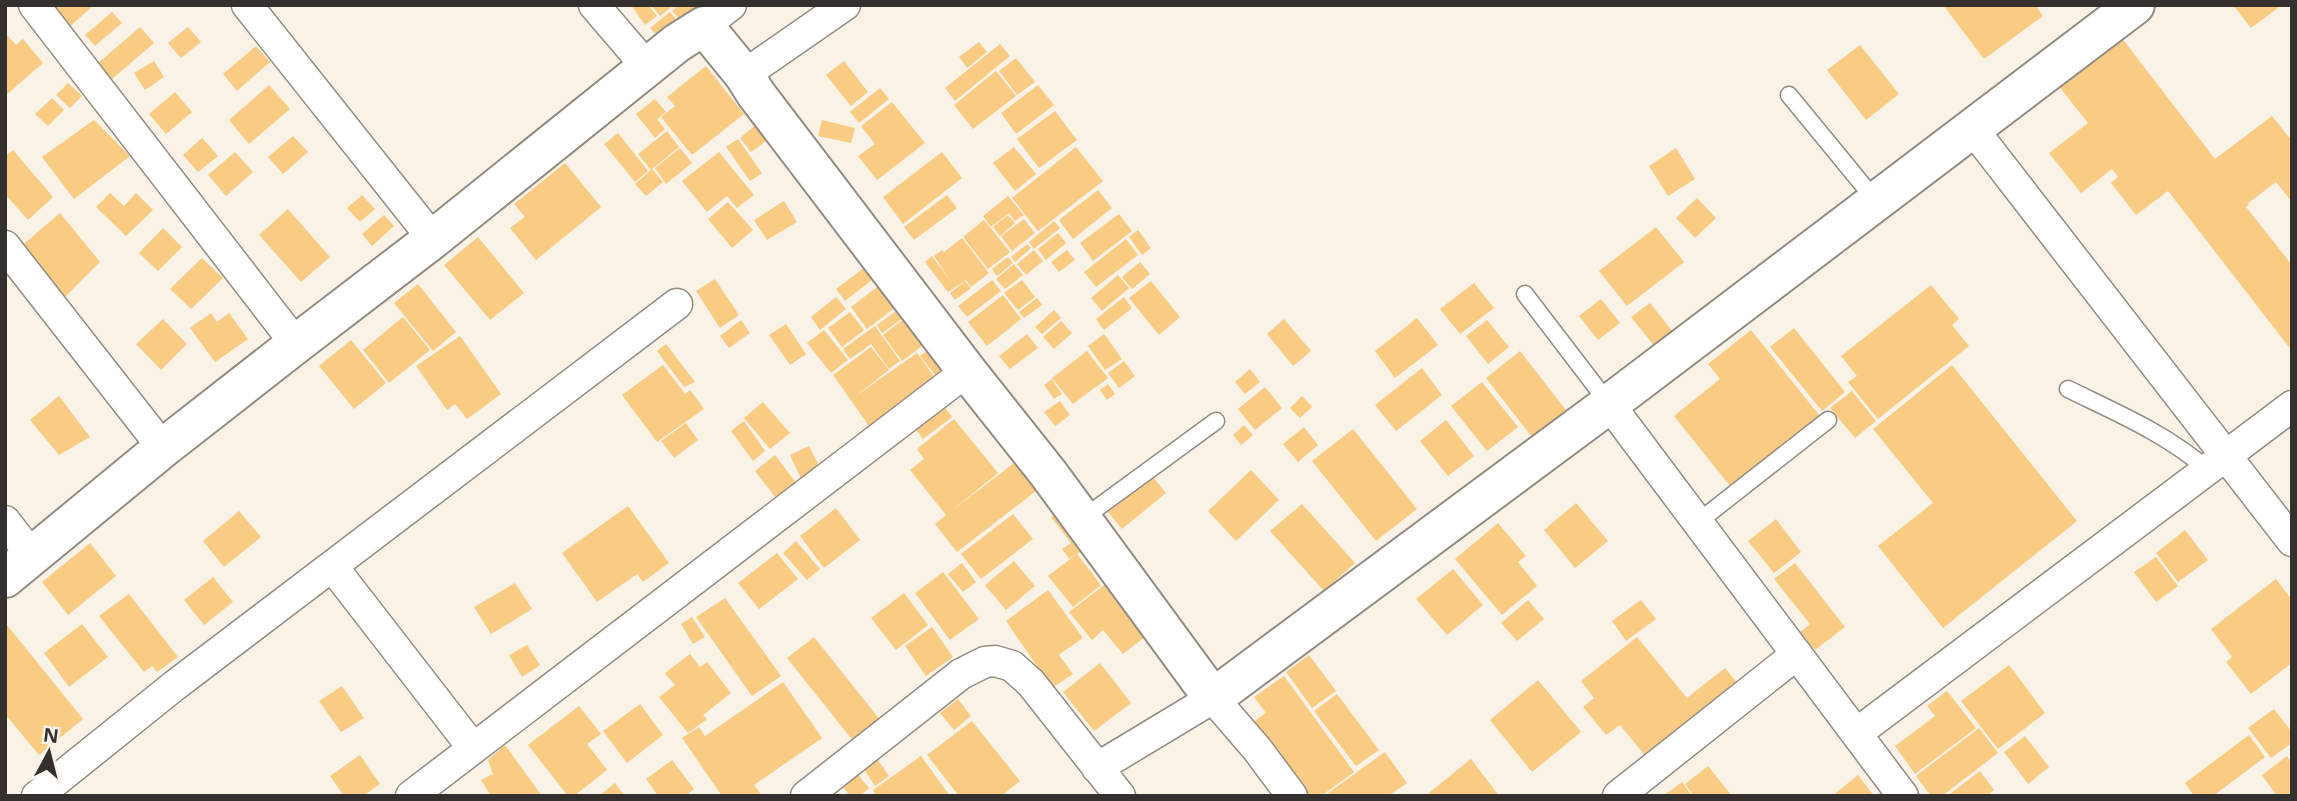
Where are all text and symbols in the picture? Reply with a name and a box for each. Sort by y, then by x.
north arrow [14,717,84,787]
text: N [42,721,60,749]

